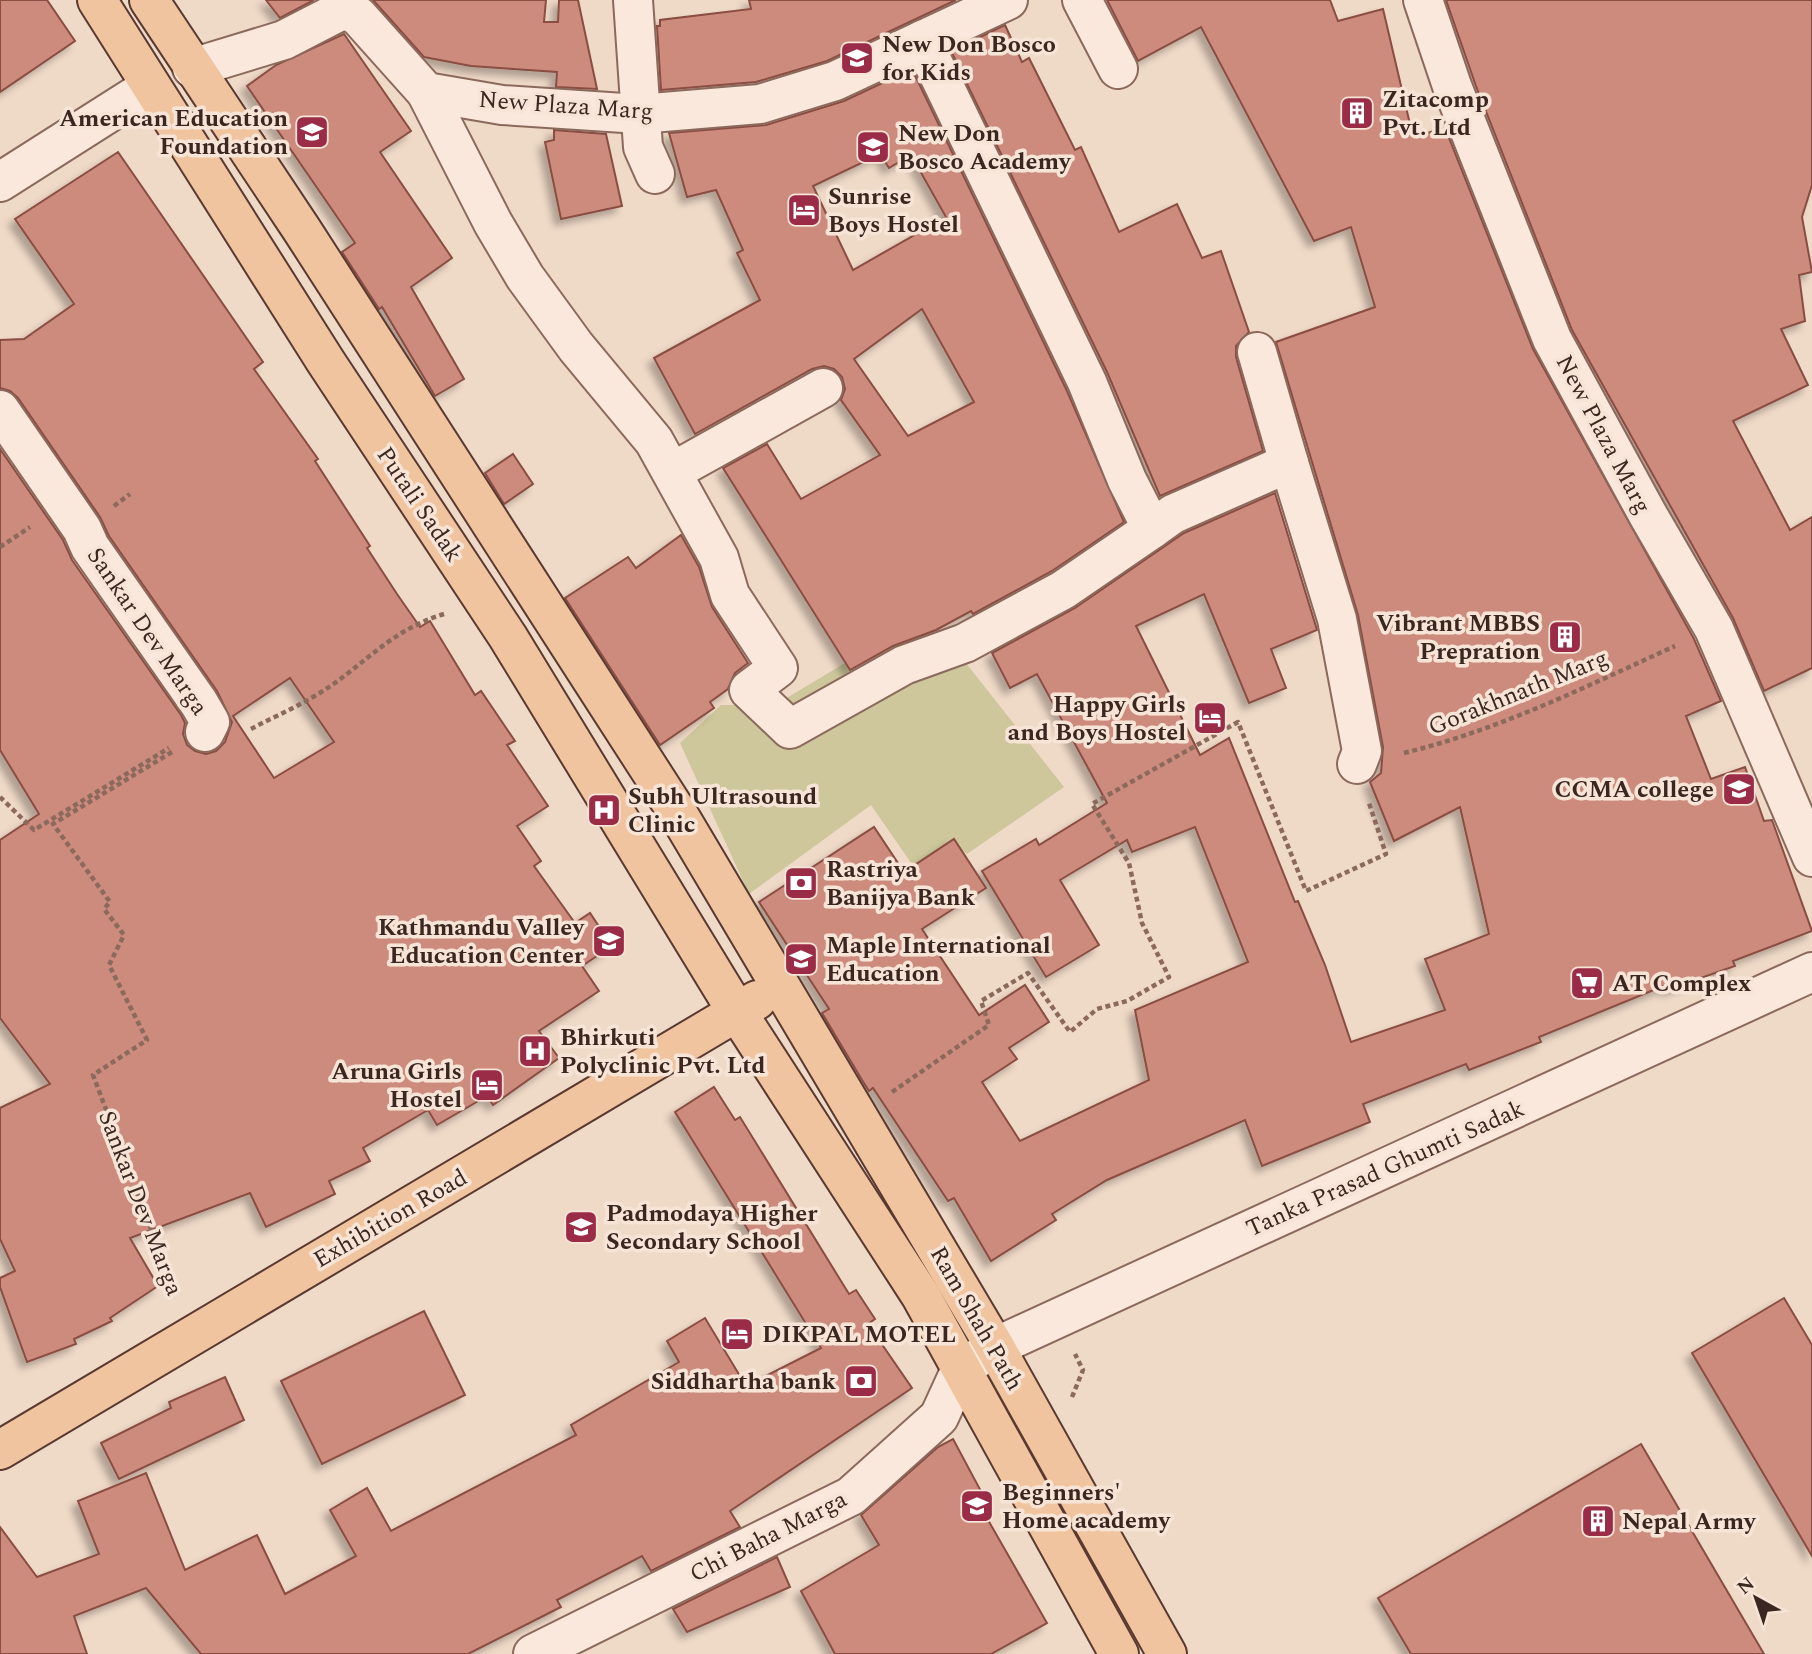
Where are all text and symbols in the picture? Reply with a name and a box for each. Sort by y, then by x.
place label: New Don Bosco for Kids [882,27,1056,91]
school or university icon: New Don Bosco for Kids [838,39,876,77]
street label: New Plaza Marg [477,82,655,130]
place label: Zitacomp Pvt. Ltd [1382,82,1489,146]
building icon: Zitacomp Pvt. Ltd [1338,94,1376,132]
place label: American Education Foundation [59,101,288,165]
school or university icon: American Education Foundation [293,113,331,151]
place label: New Don Bosco Academy [898,116,1072,180]
school or university icon: New Don Bosco Academy [854,128,892,166]
place label: Sunrise Boys Hostel [828,179,959,243]
hotel icon: Sunrise Boys Hostel [785,191,823,229]
street label: New Plaza Marg [1546,349,1660,520]
street label: Putali Sadak [367,439,471,570]
street label: Sankar Dev Marga [77,540,217,723]
place label: Vibrant MBBS Prepration [1376,606,1540,670]
building icon: Vibrant MBBS Prepration [1546,618,1584,656]
street label: Gorakhnath Marg [1423,640,1614,745]
place label: Happy Girls and Boys Hostel [1008,687,1186,751]
hotel icon: Happy Girls and Boys Hostel [1191,699,1229,737]
school or university icon: CCMA college [1720,770,1758,808]
place label: CCMA college [1554,772,1714,808]
place label: Subh Ultrasound Clinic [628,779,817,843]
hospital icon: Subh Ultrasound Clinic [585,791,623,829]
place label: Rastriya Banijya Bank [826,852,976,916]
bank icon: Rastriya Banijya Bank [782,864,820,902]
place label: Kathmandu Valley Education Center [378,910,586,974]
school or university icon: Kathmandu Valley Education Center [590,922,628,960]
place label: Maple International Education [826,928,1051,992]
school or university icon: Maple International Education [782,940,820,978]
supermarket icon: AT Complex [1568,964,1606,1002]
place label: AT Complex [1612,966,1751,1002]
place label: Bhirkuti Polyclinic Pvt. Ltd [560,1020,765,1084]
hospital icon: Bhirkuti Polyclinic Pvt. Ltd [516,1032,554,1070]
place label: Aruna Girls Hostel [331,1054,462,1118]
hotel icon: Aruna Girls Hostel [468,1066,506,1104]
street label: Tanka Prasad Ghumti Sadak [1240,1091,1531,1247]
street label: Sankar Dev Marga [88,1105,192,1301]
street label: Exhibition Road [307,1160,474,1278]
place label: Padmodaya Higher Secondary School [606,1196,818,1260]
school or university icon: Padmodaya Higher Secondary School [562,1208,600,1246]
street label: Ram Shah Path [920,1239,1032,1398]
hotel icon: DIKPAL MOTEL [718,1315,756,1353]
place label: DIKPAL MOTEL [762,1317,956,1353]
bank icon: Siddhartha bank [842,1362,880,1400]
place label: Siddhartha bank [651,1364,837,1400]
place label: Beginners' Home academy [1002,1475,1171,1539]
street label: Chi Baha Marga [683,1482,854,1592]
school or university icon: Beginners' Home academy [958,1487,996,1525]
building icon: Nepal Army [1579,1502,1617,1540]
place label: Nepal Army [1622,1504,1757,1540]
north arrow [1721,1563,1791,1633]
text: N [1731,1570,1761,1602]

